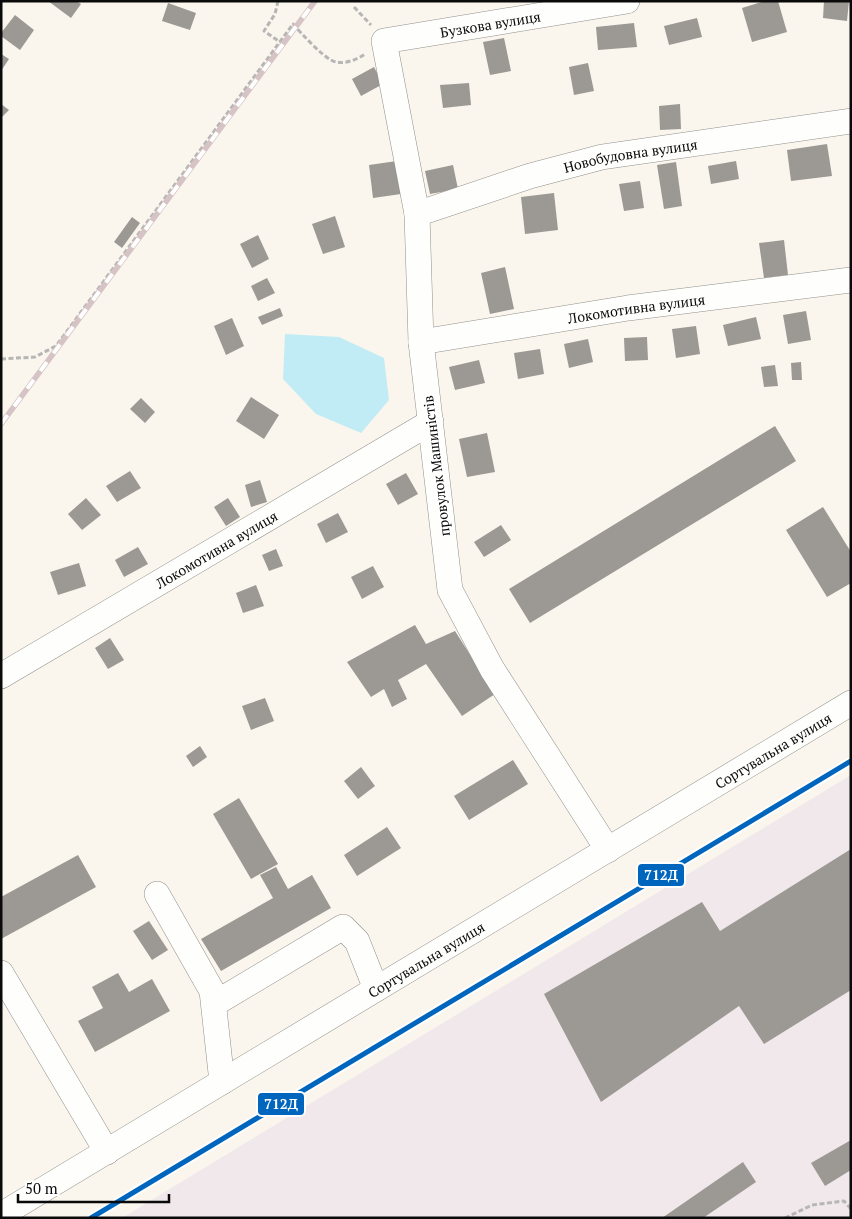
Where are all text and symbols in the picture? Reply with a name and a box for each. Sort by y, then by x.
street label: Бузкова вулиця [439,6,542,41]
street label: Новобудовна вулиця [561,134,699,176]
street label: Локомотивна вулиця [565,289,706,327]
street label: провулок Машиністів [418,394,454,538]
street label: Локомотивна вулиця [151,506,281,593]
street label: Сортувальна вулиця [711,708,835,793]
line badge: 712Д [637,863,685,887]
text: 712Д [644,865,679,884]
street label: Сортувальна вулиця [364,917,488,1001]
line badge: 712Д [257,1092,305,1116]
text: 712Д [264,1094,299,1113]
scale bar [18,1172,169,1204]
text: 50 m [25,1178,58,1198]

